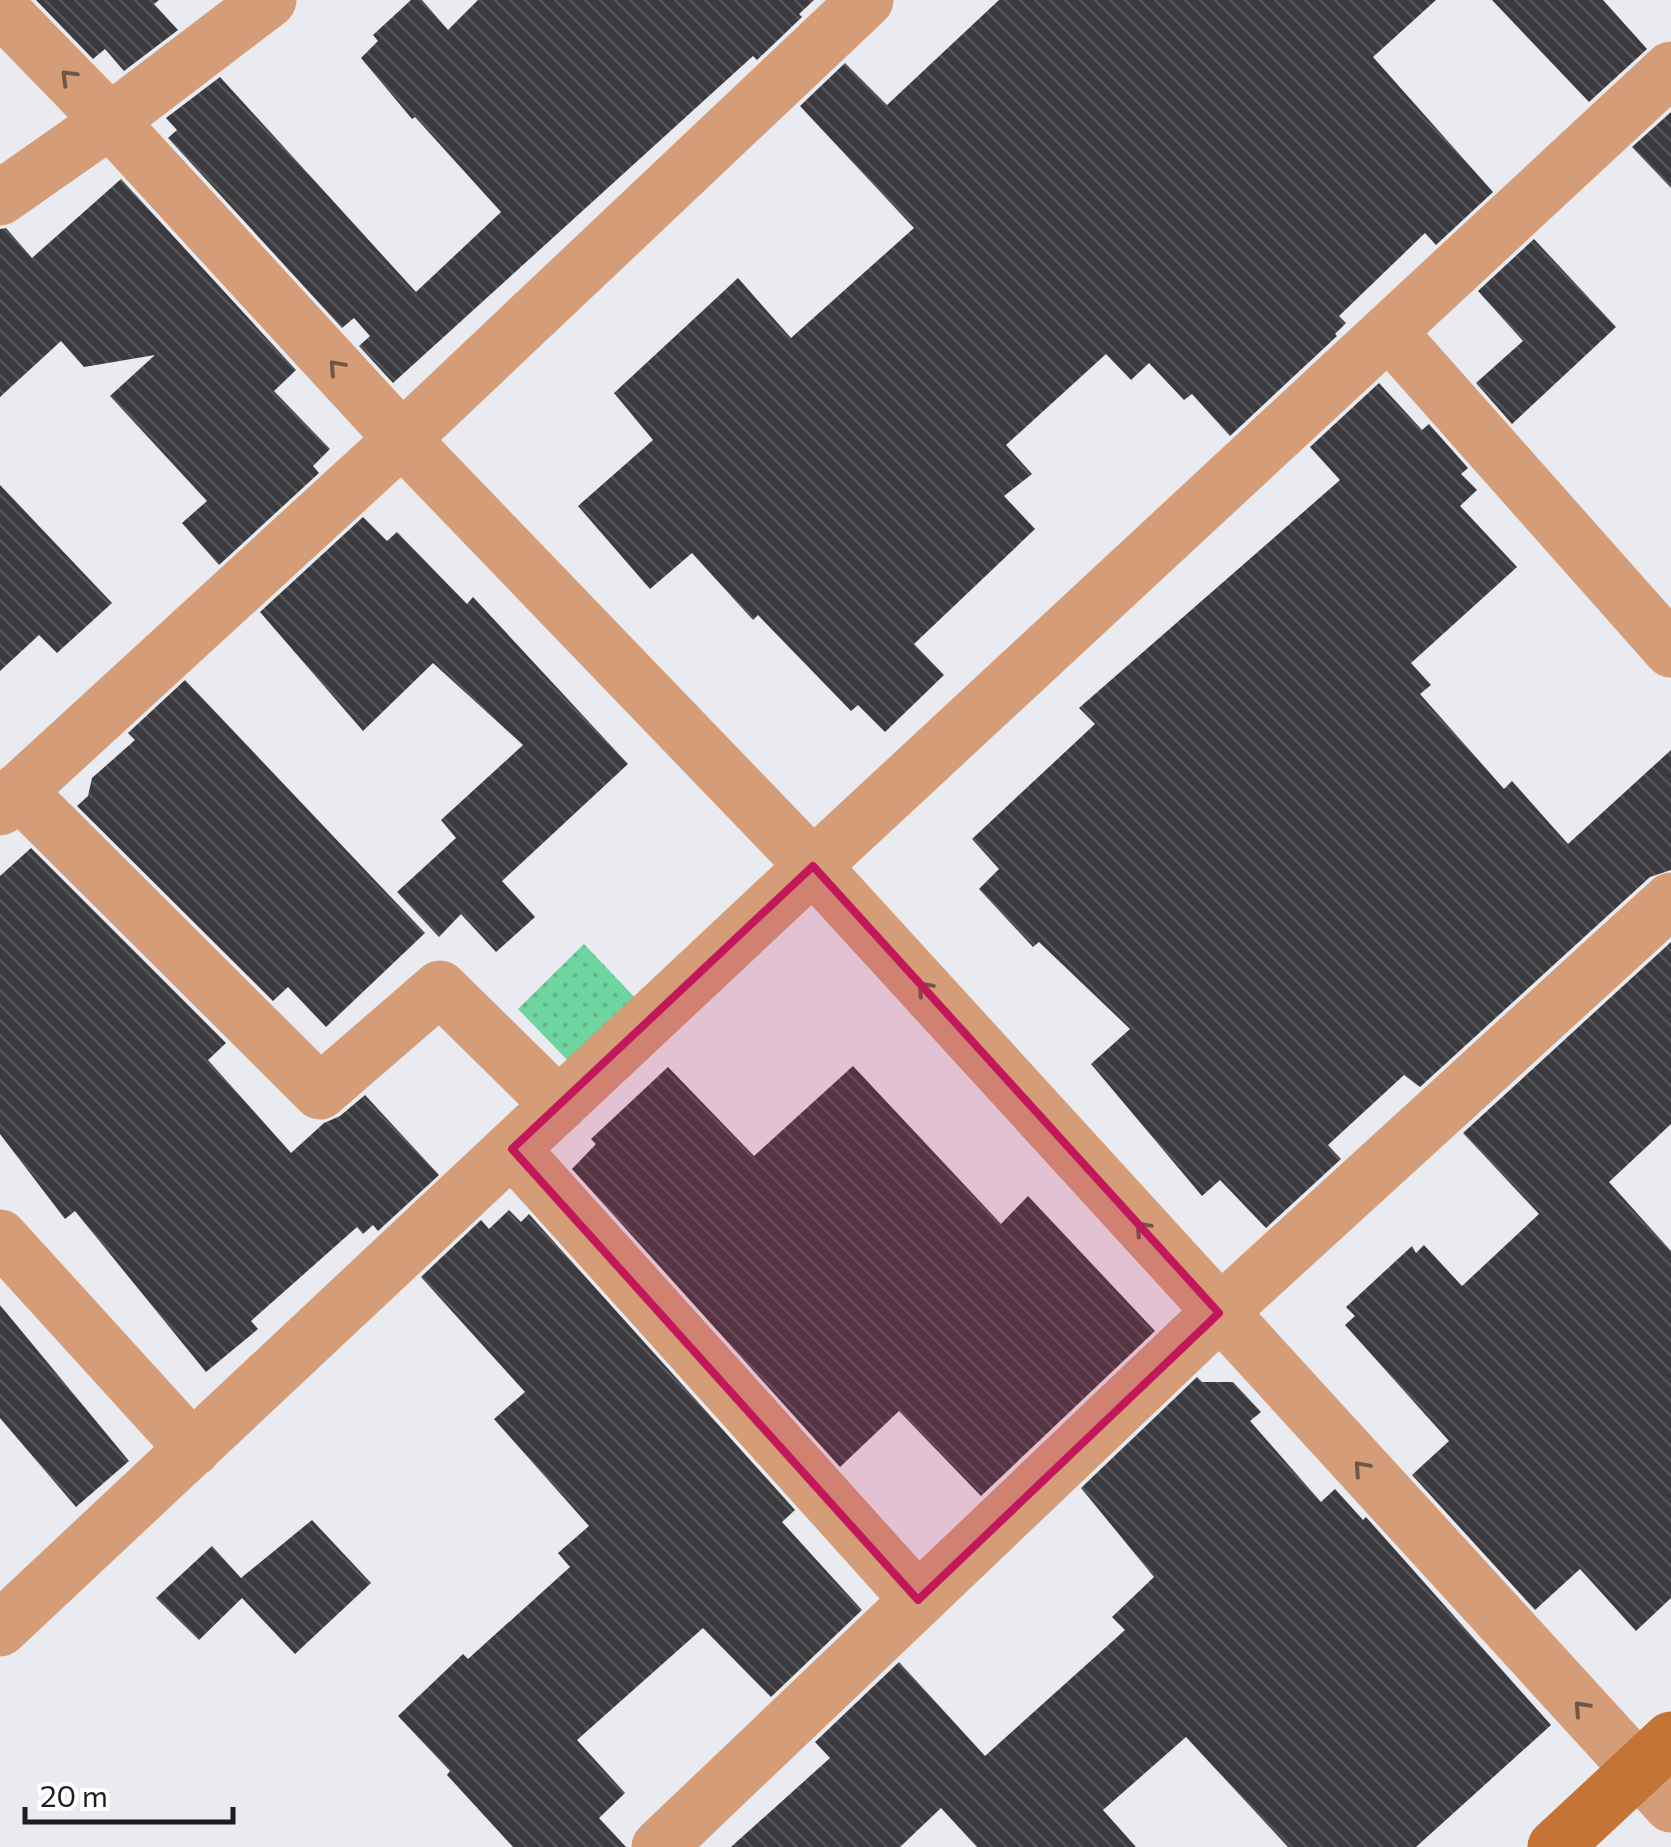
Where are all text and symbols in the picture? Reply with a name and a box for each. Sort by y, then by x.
one-way arrow [62,71,80,89]
one-way arrow [330,361,348,379]
one-way arrow [917,981,935,1000]
one-way arrow [1136,1221,1154,1240]
one-way arrow [1355,1462,1373,1480]
one-way arrow [1575,1701,1593,1720]
scale bar [25,1762,232,1824]
text: 20 m [40,1776,108,1813]

